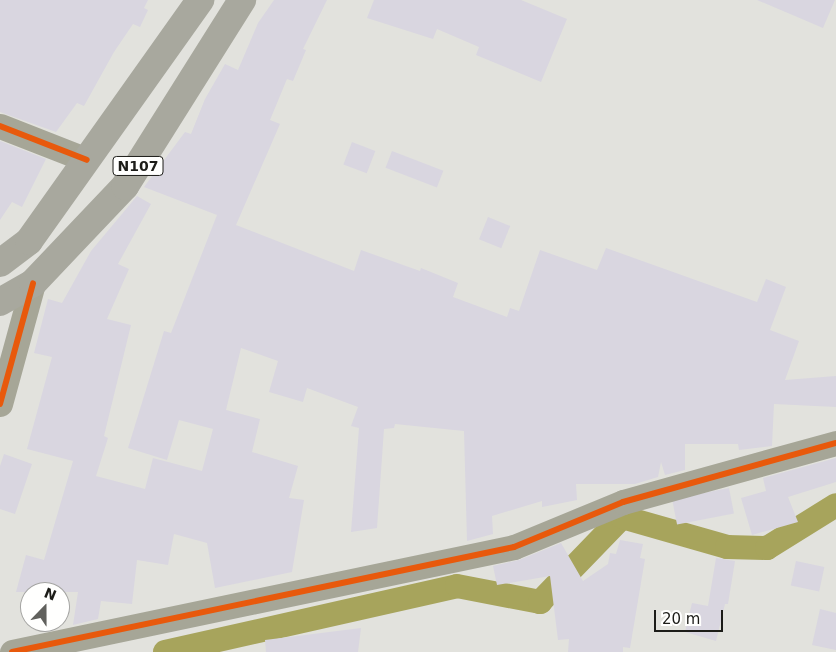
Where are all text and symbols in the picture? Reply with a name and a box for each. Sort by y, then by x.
road number: N107 [112,154,164,178]
north arrow [20,582,70,632]
text: N [42,584,59,604]
scale bar [656,600,725,632]
text: 20 m [662,610,700,628]

